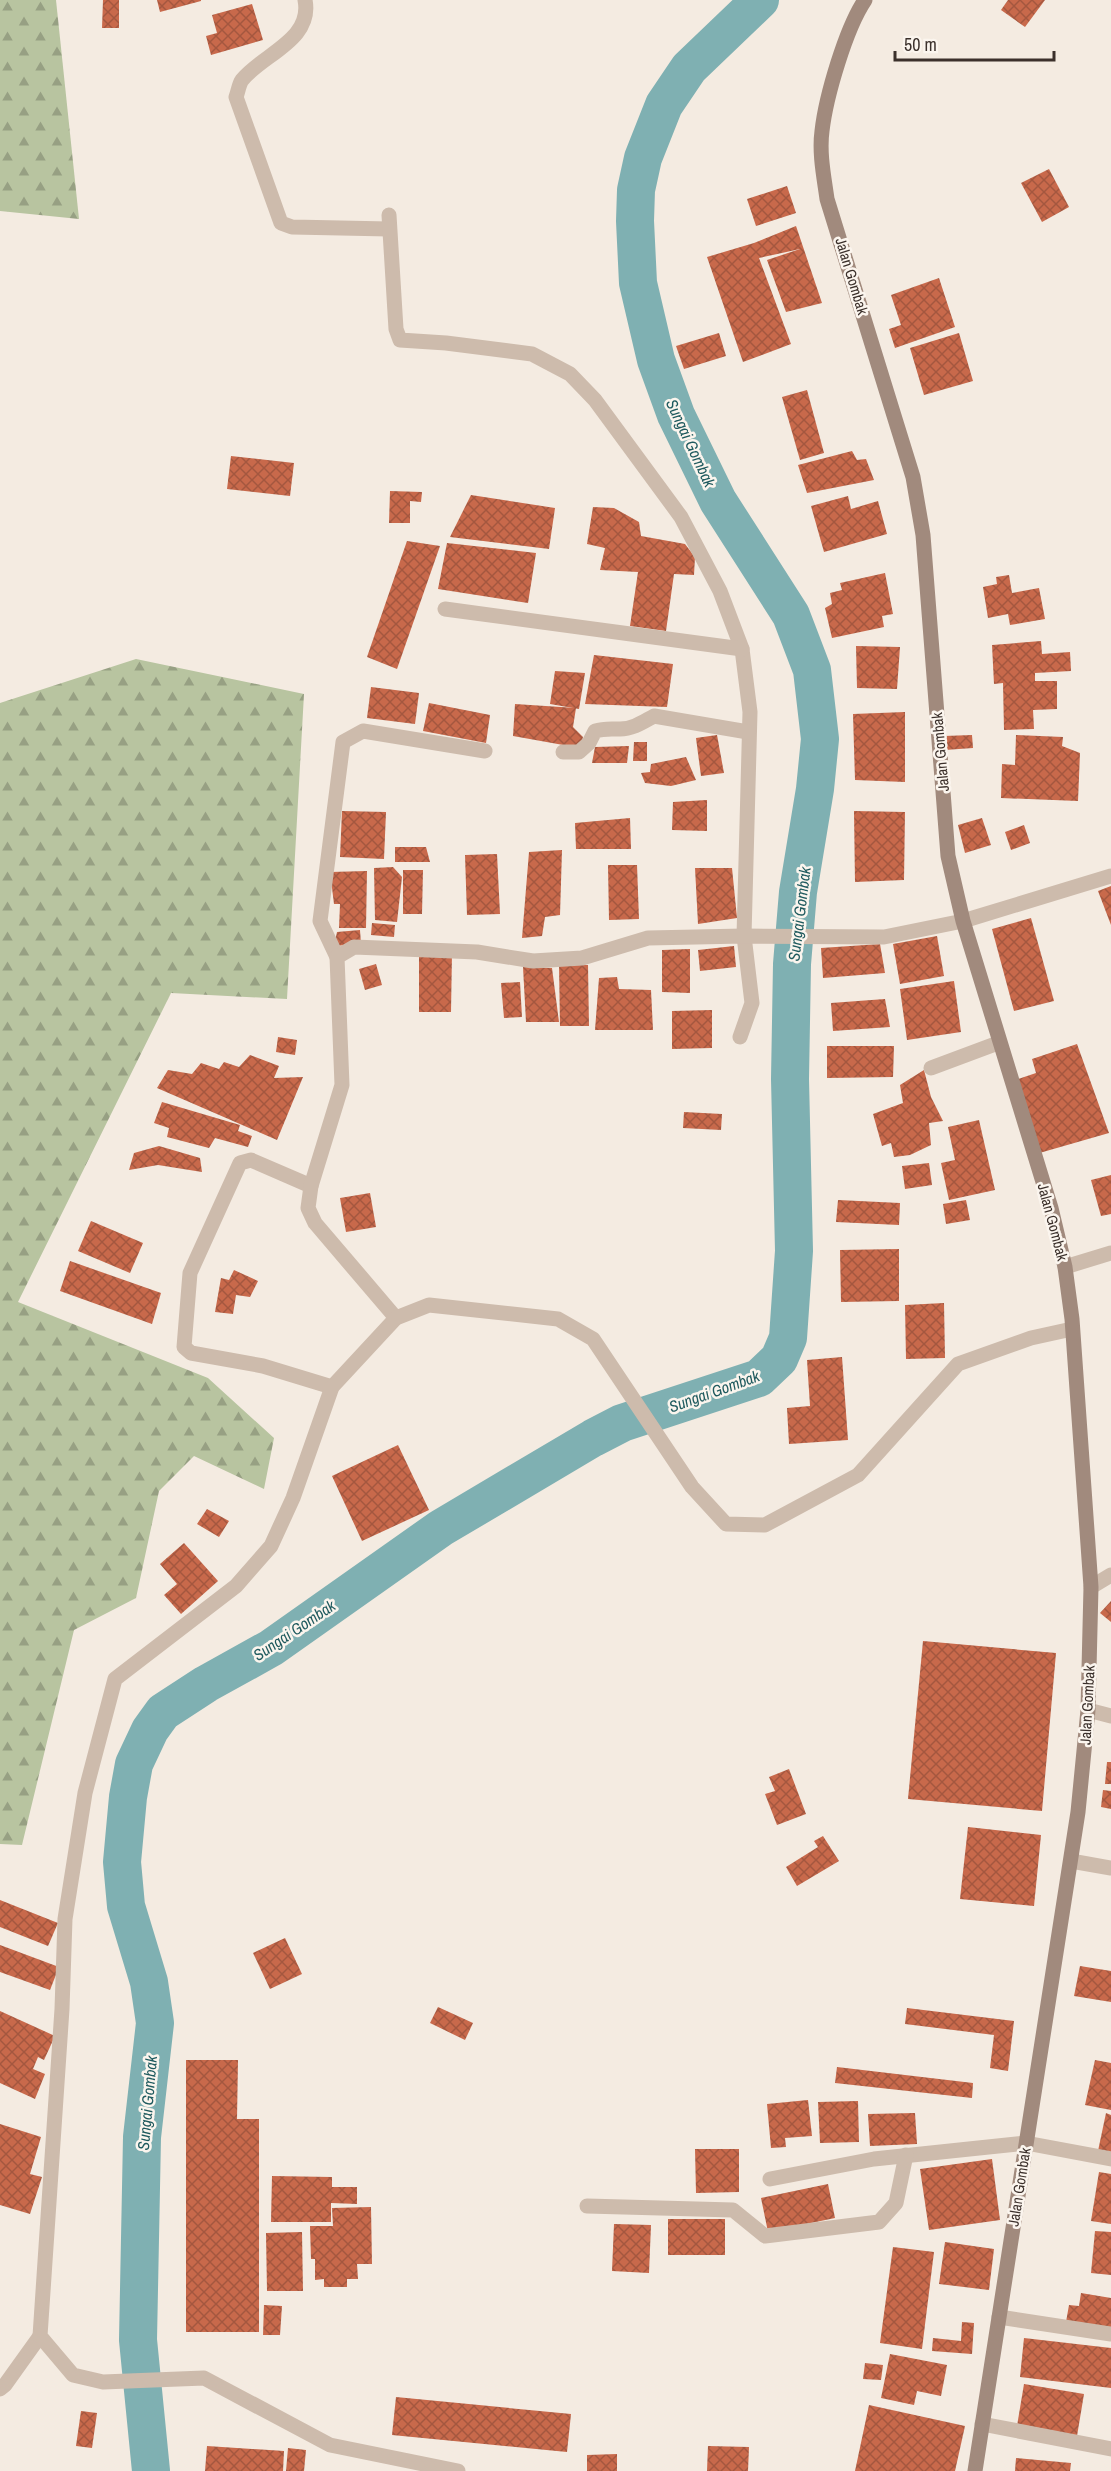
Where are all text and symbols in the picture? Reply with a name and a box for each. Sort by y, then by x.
scale bar [895,24,1054,62]
text: 50 m [904,32,937,57]
street label: Jalan Gombak [830,235,874,318]
water label: Sungai Gombak [661,395,721,491]
street label: Jalan Gombak [926,711,954,792]
water label: Sungai Gombak [782,865,816,962]
street label: Jalan Gombak [1033,1181,1074,1264]
water label: Sungai Gombak [666,1364,763,1418]
water label: Sungai Gombak [249,1594,340,1666]
street label: Jalan Gombak [1074,1664,1100,1745]
water label: Sungai Gombak [132,2054,162,2151]
street label: Jalan Gombak [1002,2145,1036,2228]

